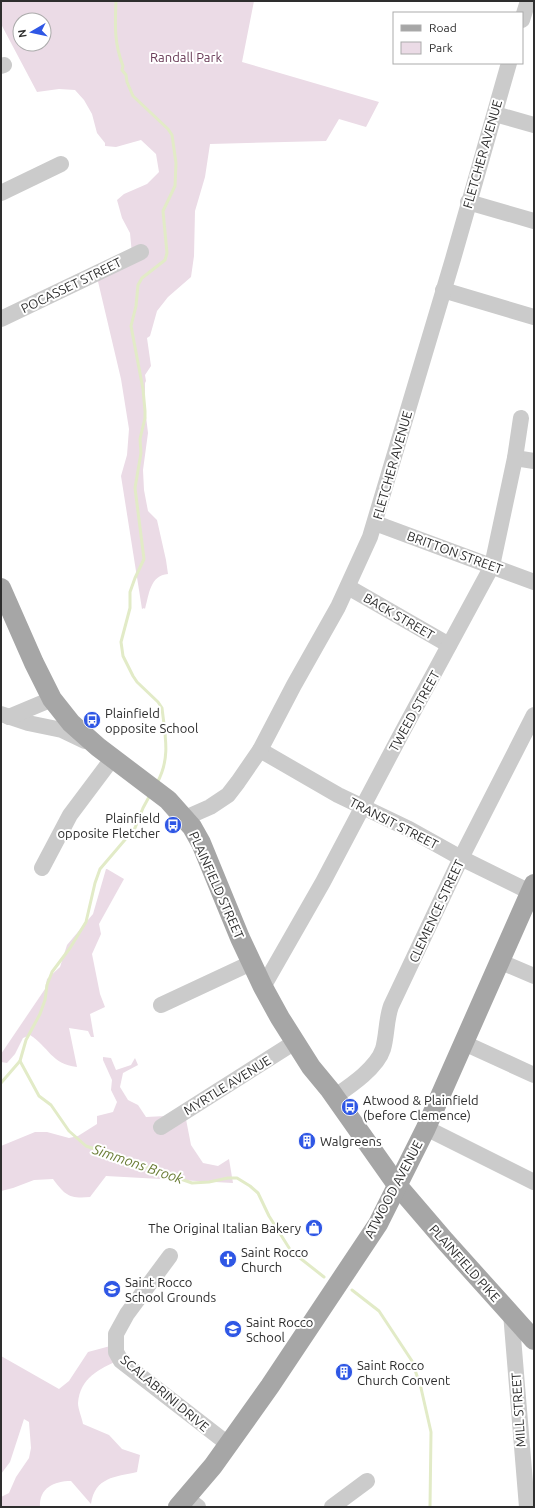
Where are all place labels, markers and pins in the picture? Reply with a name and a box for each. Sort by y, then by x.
place label: Plainfield opposite School [105,706,199,735]
bus stop icon: Plainfield opposite School [82,710,102,730]
place label: Plainfield opposite Fletcher [57,811,160,840]
bus stop icon: Plainfield opposite Fletcher [163,815,183,835]
place label: Atwood & Plainfield (before Clemence) [363,1093,479,1123]
bus stop icon: Atwood & Plainfield (before Clemence) [340,1097,360,1117]
building icon: Walgreens [297,1131,317,1151]
place label: Walgreens [320,1134,382,1148]
shop icon: The Original Italian Bakery [304,1218,324,1238]
place label: The Original Italian Bakery [148,1221,301,1235]
place label: Saint Rocco Church [241,1245,308,1274]
church icon: Saint Rocco Church [218,1249,238,1269]
place label: Saint Rocco School Grounds [125,1275,216,1304]
school or university icon: Saint Rocco School Grounds [102,1279,122,1299]
place label: Saint Rocco School [246,1315,313,1344]
school or university icon: Saint Rocco School [223,1319,243,1339]
place label: Saint Rocco Church Convent [357,1358,450,1387]
building icon: Saint Rocco Church Convent [334,1362,354,1382]

